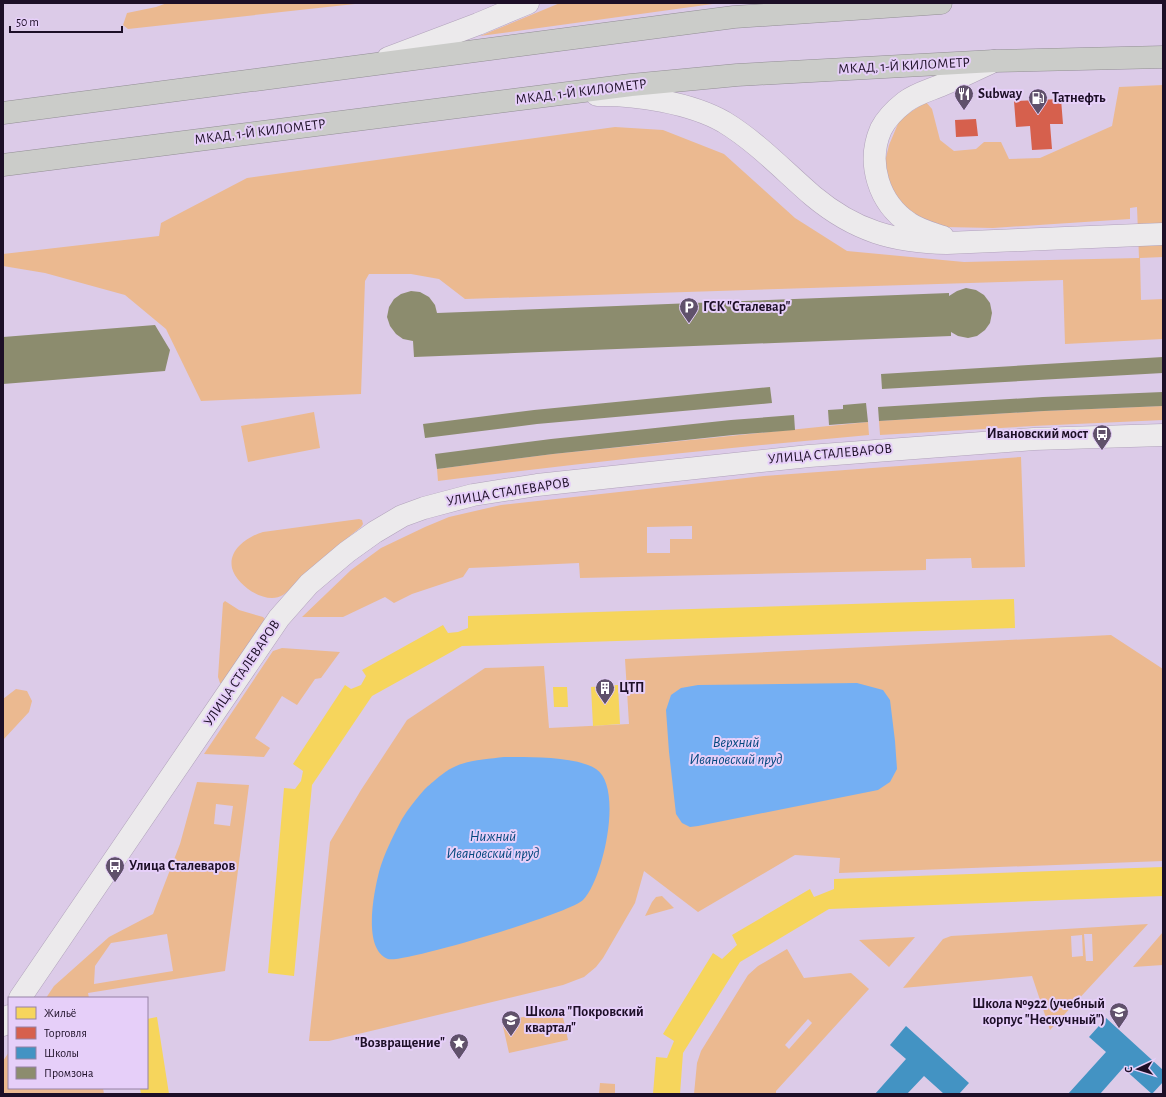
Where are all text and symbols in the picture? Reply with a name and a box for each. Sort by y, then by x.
scale bar [10,8,122,34]
text: 50 m [16,16,39,28]
street label: МКАД, 1-Й КИЛОМЕТР [838,55,970,76]
street label: МКАД, 1-Й КИЛОМЕТР [515,76,647,107]
restaurant icon: Subway [953,83,975,111]
place label: Subway [978,87,1023,101]
fuel station icon: Татнефть [1027,87,1049,115]
place label: Татнефть [1052,91,1106,105]
street label: МКАД, 1-Й КИЛОМЕТР [194,116,326,147]
parking icon: ГСК "Сталевар" [678,296,700,324]
place label: ГСК "Сталевар" [703,300,791,314]
bus stop icon: Ивановский мост [1091,423,1113,451]
place label: Ивановский мост [987,427,1089,441]
street label: УЛИЦА СТАЛЕВАРОВ [767,442,893,466]
street label: УЛИЦА СТАЛЕВАРОВ [445,475,571,509]
street label: УЛИЦА СТАЛЕВАРОВ [201,617,283,729]
building icon: ЦТП [594,677,616,705]
place label: ЦТП [619,681,645,695]
water label: Верхний Ивановский пруд [690,735,782,767]
water label: Нижний Ивановский пруд [447,829,539,861]
bus stop icon: Улица Сталеваров [104,855,126,883]
place label: Улица Сталеваров [129,859,235,873]
legend [8,997,148,1089]
place label: Школа №922 (учебный корпус "Нескучный") [972,997,1105,1027]
school or university icon: Школа №922 (учебный корпус "Нескучный") [1108,1001,1130,1029]
place label: Школа "Покровский квартал" [525,1005,644,1035]
text: Жильё [44,1007,76,1019]
school or university icon: Школа "Покровский квартал" [500,1009,522,1037]
text: Торговля [44,1027,87,1039]
place icon: "Возвращение" [448,1032,470,1060]
place label: "Возвращение" [355,1036,445,1050]
text: Школы [44,1047,79,1059]
north arrow [1118,1049,1158,1089]
text: С [1123,1066,1134,1073]
text: Промзона [44,1067,94,1079]

